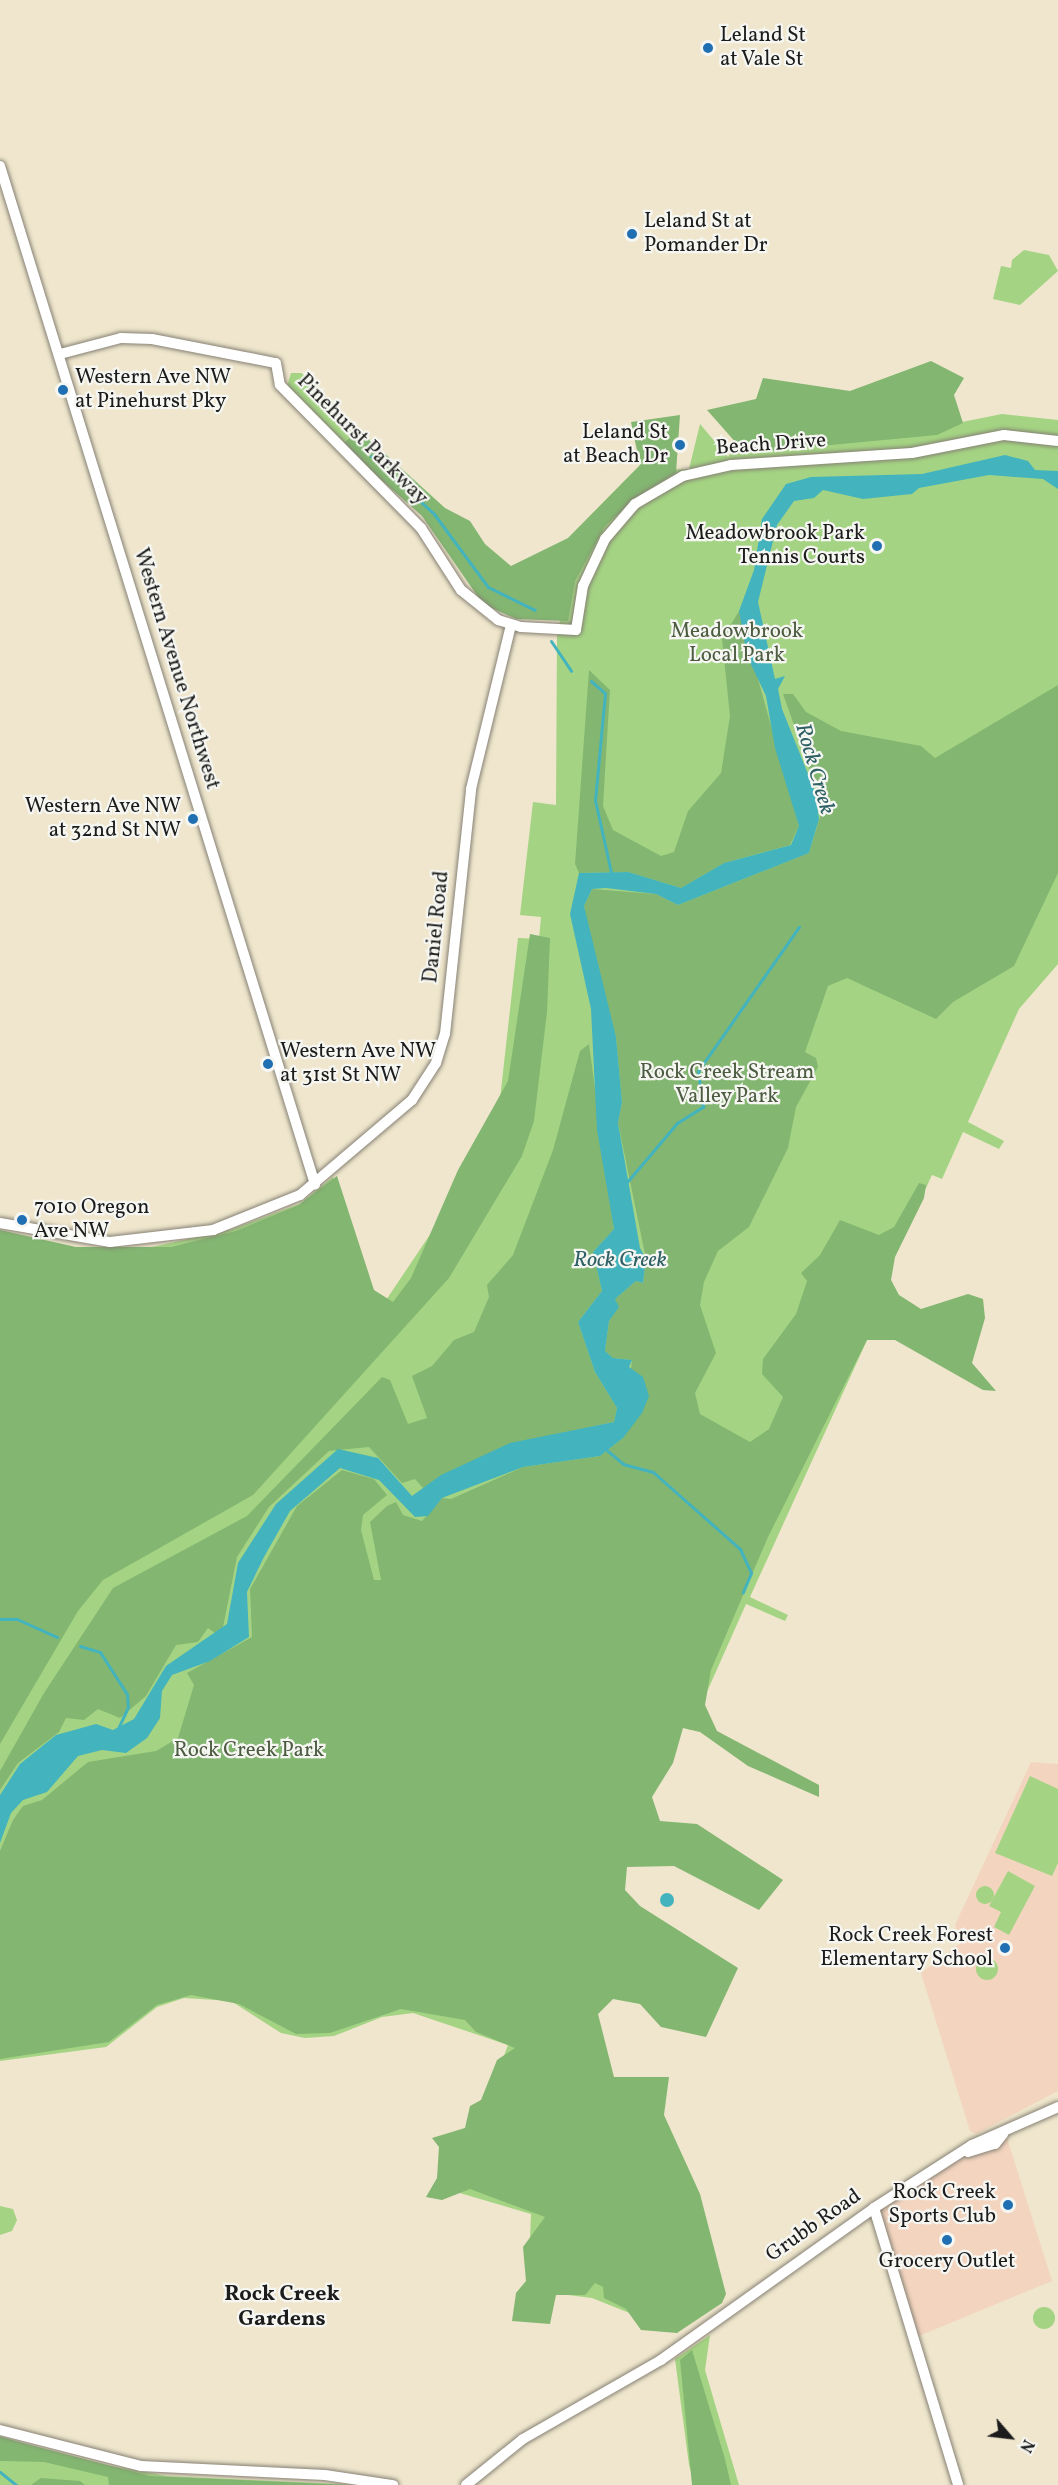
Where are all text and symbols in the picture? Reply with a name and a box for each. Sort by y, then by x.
place label: Leland St at Vale St [720,23,806,73]
marker: Leland St at Vale St [701,41,715,55]
place label: Leland St at Pomander Dr [644,209,767,259]
marker: Leland St at Pomander Dr [625,227,639,241]
place label: Western Ave NW at Pinehurst Pky [75,365,231,415]
street label: Pinehurst Parkway [291,369,433,511]
marker: Western Ave NW at Pinehurst Pky [56,383,70,397]
place label: Leland St at Beach Dr [563,420,668,470]
street label: Beach Drive [715,429,827,461]
marker: Leland St at Beach Dr [673,438,687,452]
place label: Meadowbrook Park Tennis Courts [685,521,865,571]
marker: Meadowbrook Park Tennis Courts [870,539,884,553]
street label: Western Avenue Northwest [127,545,225,793]
park label: Meadowbrook Local Park [671,619,803,669]
water label: Rock Creek [788,720,840,818]
place label: Western Ave NW at 32nd St NW [25,794,181,844]
marker: Western Ave NW at 32nd St NW [186,812,200,826]
street label: Daniel Road [419,870,455,984]
place label: Western Ave NW at 31st St NW [280,1039,436,1089]
marker: Western Ave NW at 31st St NW [261,1057,275,1071]
park label: Rock Creek Stream Valley Park [640,1060,814,1110]
place label: 7010 Oregon Ave NW [34,1195,149,1245]
marker: 7010 Oregon Ave NW [15,1213,29,1227]
water label: Rock Creek [573,1248,667,1274]
park label: Rock Creek Park [174,1738,324,1764]
place label: Rock Creek Forest Elementary School [819,1923,993,1973]
marker: Rock Creek Forest Elementary School [998,1941,1012,1955]
place label: Rock Creek Sports Club [889,2180,996,2230]
street label: Grubb Road [762,2184,866,2268]
marker: Rock Creek Sports Club [1001,2198,1015,2212]
marker: Grocery Outlet [940,2233,954,2247]
place label: Grocery Outlet [878,2249,1016,2275]
district label: Rock Creek Gardens [224,2281,340,2332]
north arrow [980,2407,1040,2467]
text: N [1013,2435,1038,2456]

